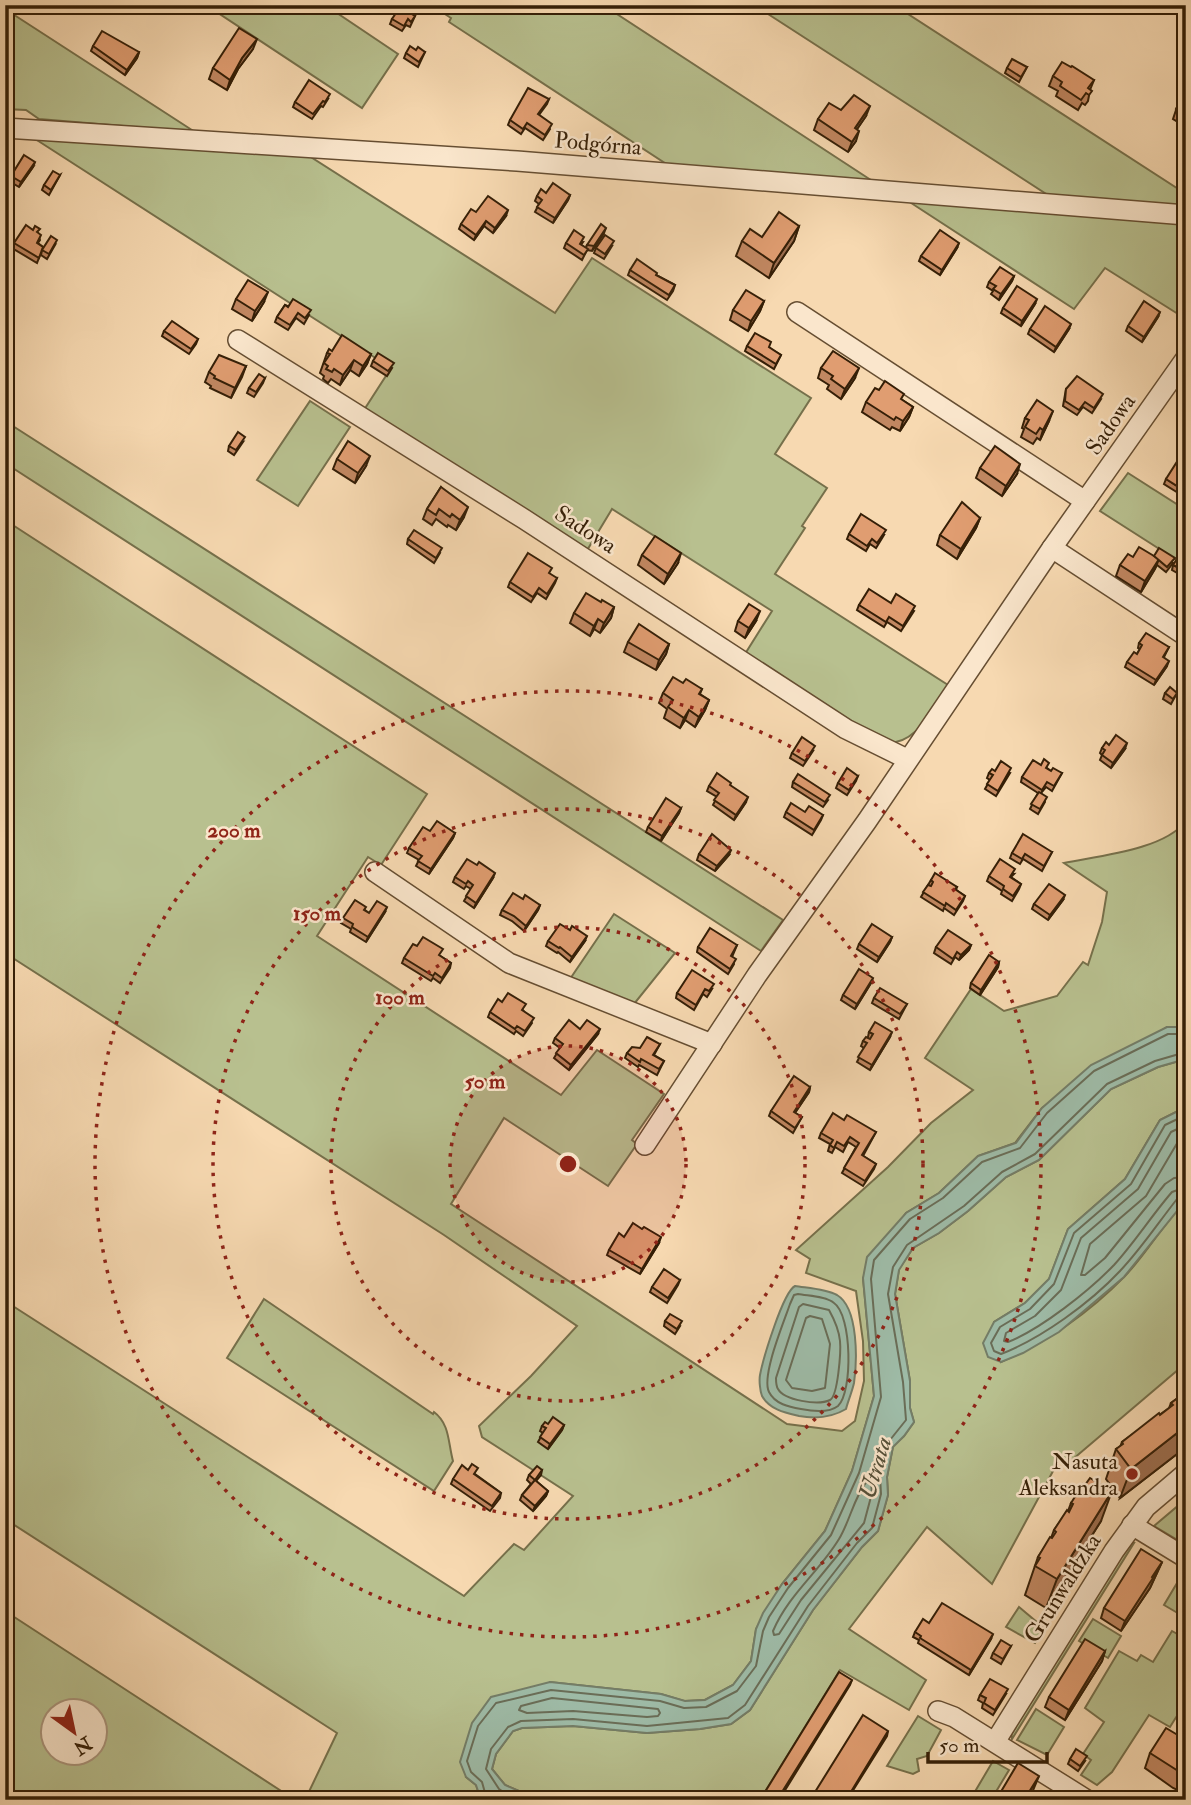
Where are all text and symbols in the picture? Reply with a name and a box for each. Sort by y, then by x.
street label: Podgórna [553,125,643,162]
street label: Sadowa [1079,388,1142,460]
street label: Sadowa [549,499,623,560]
text: 200 m [208,817,261,844]
text: 150 m [293,900,342,927]
text: 100 m [375,984,426,1011]
text: 50 m [465,1068,506,1095]
centre of rings [556,1152,580,1176]
water label: Utrata [852,1433,899,1503]
place label: Nasuta Aleksandra [1018,1447,1119,1502]
marker: Nasuta Aleksandra [1124,1466,1140,1482]
street label: Grunwaldzka [1017,1528,1108,1648]
north arrow [38,1696,108,1766]
scale bar [928,1721,1048,1765]
text: N [68,1730,97,1761]
text: 50 m [939,1732,980,1759]

